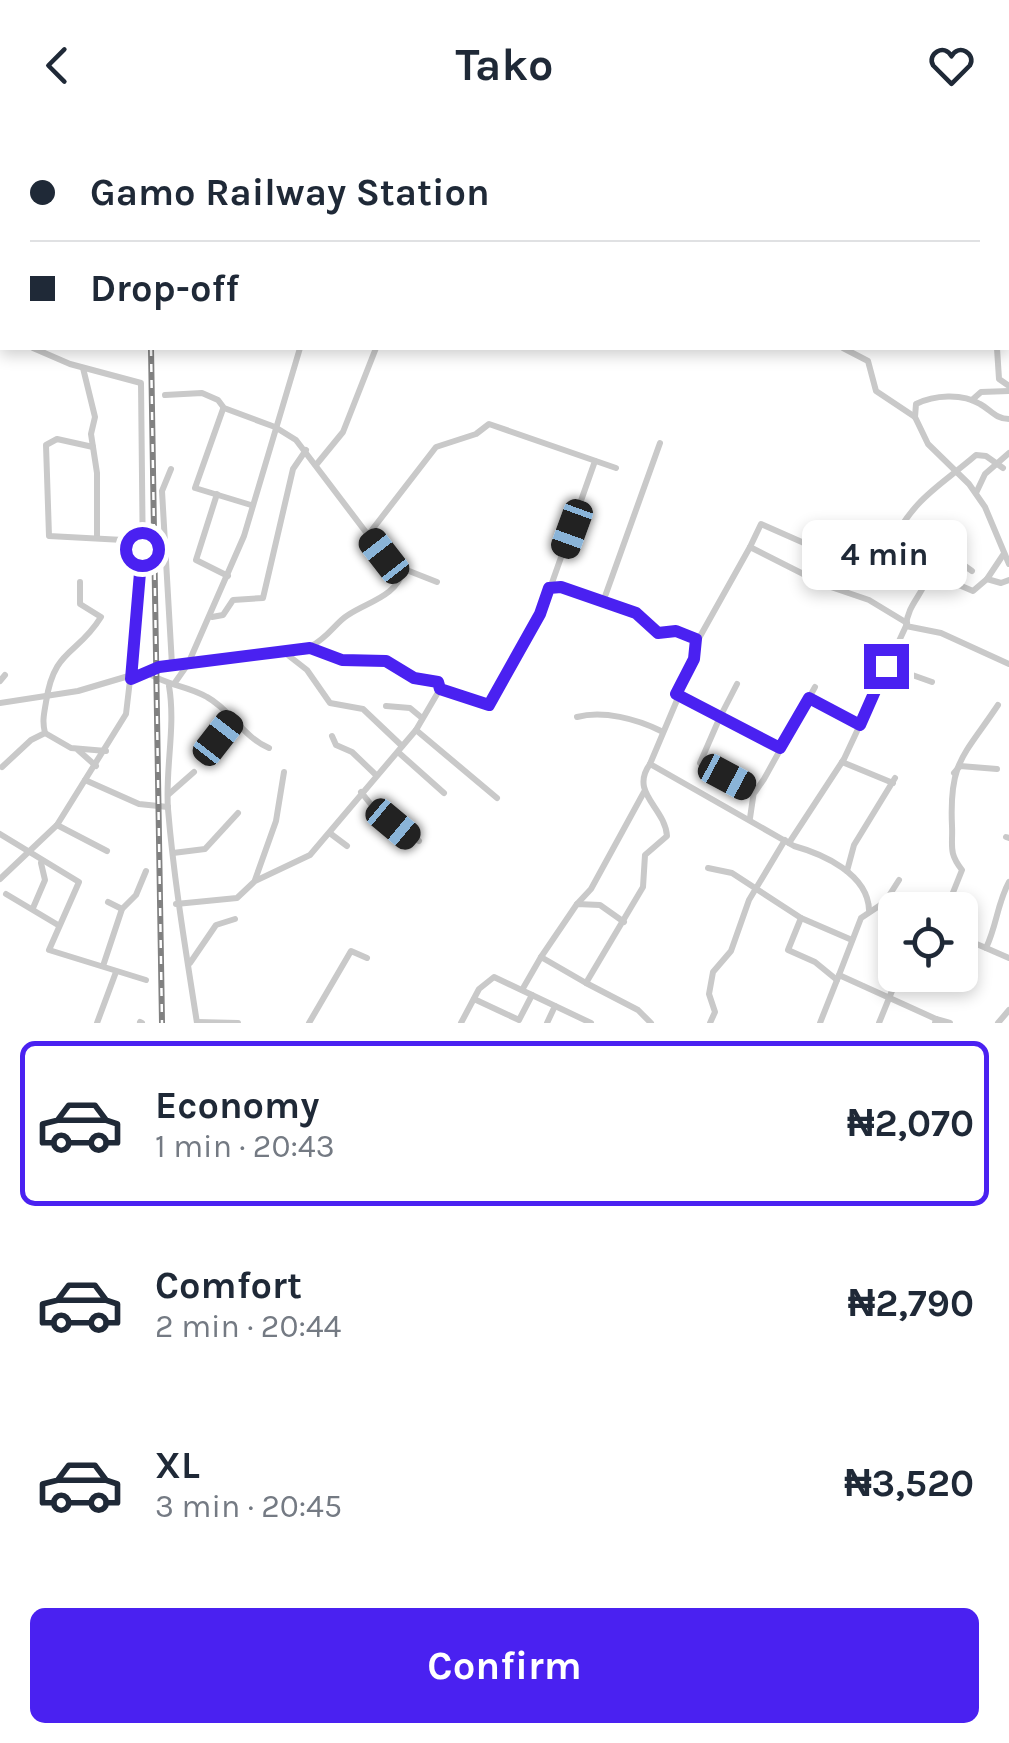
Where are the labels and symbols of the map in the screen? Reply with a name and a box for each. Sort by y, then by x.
car [548,496,596,562]
callout: 4 min [804,521,968,591]
car [354,523,414,589]
route start [120,527,165,572]
route end [864,644,909,689]
car [188,705,248,771]
car [693,750,761,804]
car [360,793,426,855]

